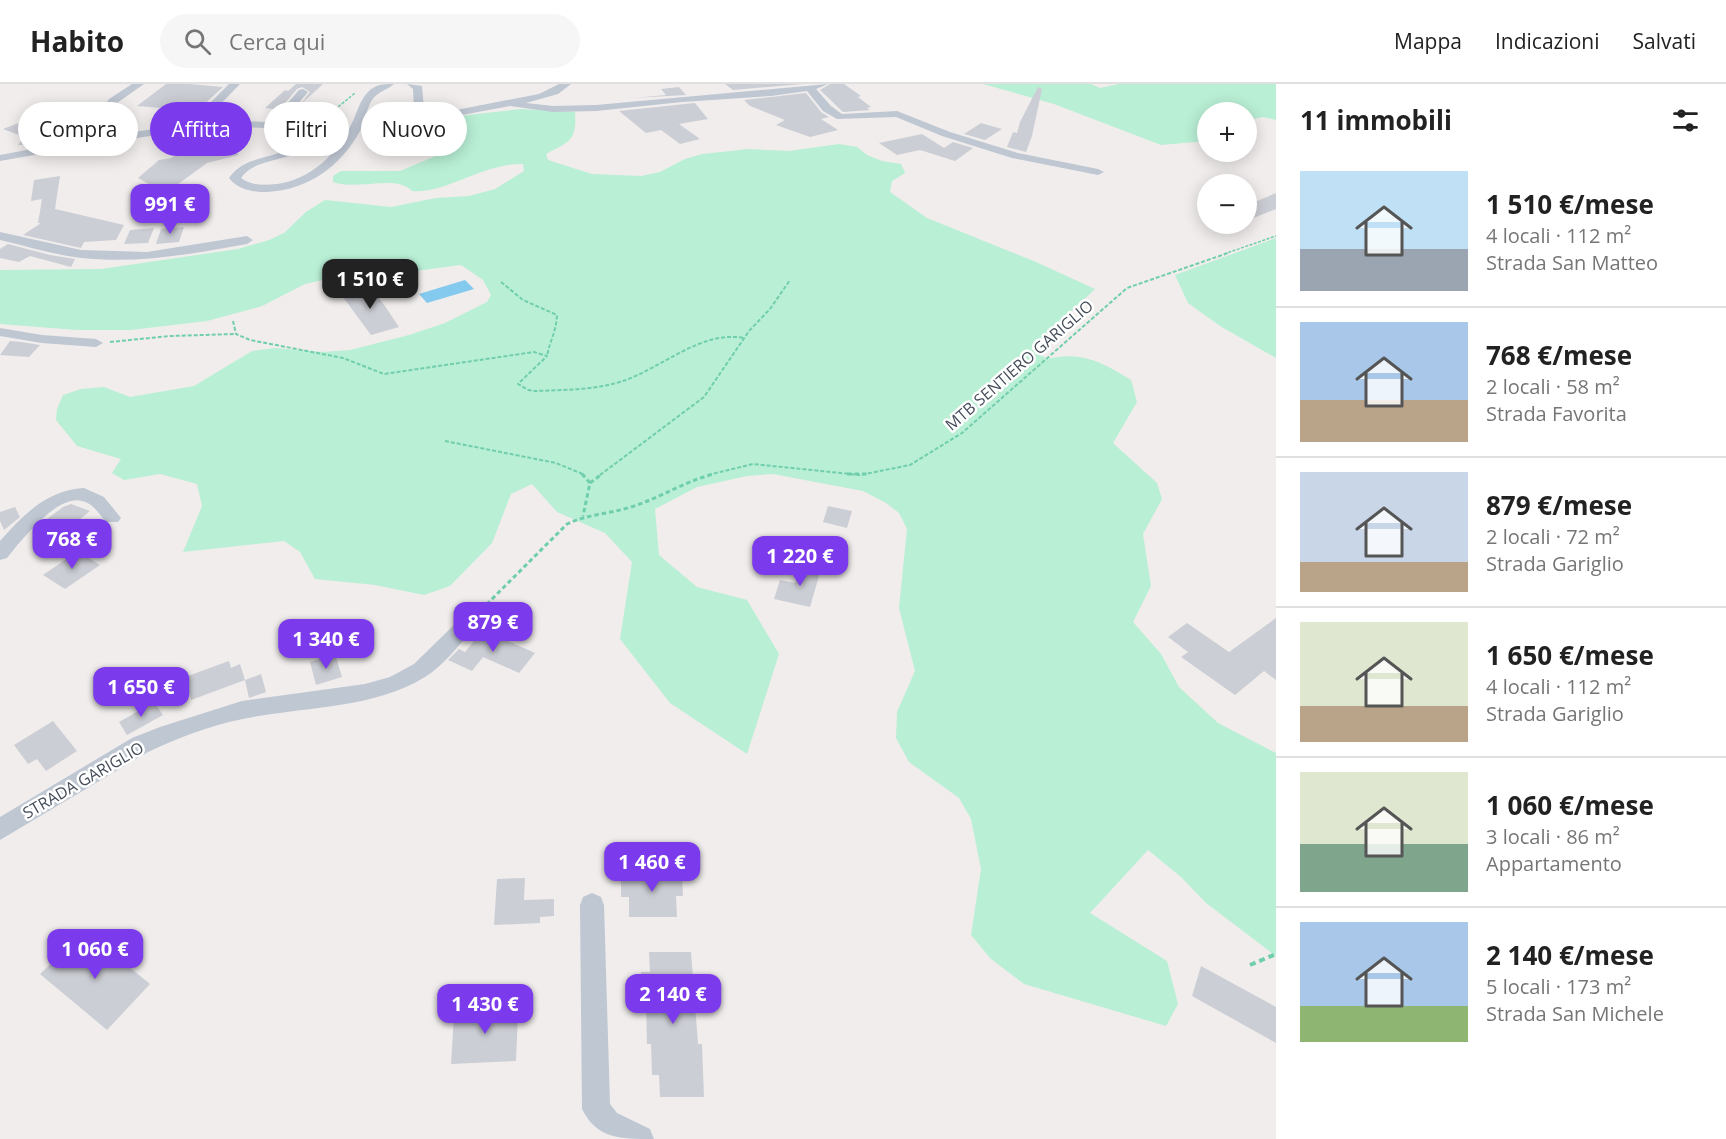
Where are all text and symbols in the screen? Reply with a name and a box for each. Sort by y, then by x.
search box [160,14,580,68]
text: Habito [30,22,124,60]
icon: search [181,25,214,58]
text: Cerca qui [229,26,325,56]
text: Mappa [1394,27,1462,55]
text: Indicazioni [1495,27,1600,55]
text: Salvati [1633,27,1696,55]
chip: Compra [18,102,138,156]
chip: Affitta [150,102,252,156]
chip: Filtri [264,102,349,156]
chip: Nuovo [361,102,467,156]
map controls [1197,102,1257,234]
button: + [1197,102,1257,162]
text: 11 immobili [1300,102,1452,138]
icon: filters [1669,104,1702,137]
button: − [1197,174,1257,234]
pin: 991 € [128,184,212,235]
text: 1 510 €/mese [1486,186,1654,222]
text: 991 € [145,190,195,217]
icon: home [1348,195,1420,267]
text: 4 locali · 112 m² [1486,222,1631,249]
text: Strada San Matteo [1486,249,1658,276]
pin: 1 510 € [315,259,425,310]
text: 1 510 € [336,265,404,292]
street label: MTB SENTIERO GARIGLIO [940,295,1098,435]
text: 768 €/mese [1486,337,1632,373]
icon: home [1348,346,1420,418]
text: 2 locali · 58 m² [1486,373,1620,400]
text: Strada Favorita [1486,400,1627,427]
text: 879 €/mese [1486,487,1632,523]
icon: home [1348,496,1420,568]
pin: 768 € [30,519,114,570]
text: 2 locali · 72 m² [1486,523,1620,550]
text: 768 € [47,525,97,552]
pin: 1 220 € [745,536,855,587]
text: 1 220 € [766,542,834,569]
text: Strada Gariglio [1486,550,1624,577]
pin: 879 € [451,602,535,653]
text: 879 € [468,608,518,635]
pin: 1 340 € [271,619,381,670]
text: 1 340 € [292,625,360,652]
text: 1 650 €/mese [1486,637,1654,673]
icon: home [1348,646,1420,718]
pin: 1 650 € [86,667,196,718]
text: 1 650 € [107,673,175,700]
text: 4 locali · 112 m² [1486,673,1631,700]
text: Strada Gariglio [1486,700,1624,727]
street label: STRADA GARIGLIO [18,736,148,824]
text: 1 060 €/mese [1486,787,1654,823]
icon: home [1348,796,1420,868]
text: 3 locali · 86 m² [1486,823,1620,850]
pin: 1 460 € [597,842,707,893]
text: 1 460 € [618,848,686,875]
text: Appartamento [1486,850,1622,877]
pin: 1 060 € [40,929,150,980]
text: 1 060 € [61,935,129,962]
text: 2 140 €/mese [1486,937,1654,973]
icon: home [1348,946,1420,1018]
text: 5 locali · 173 m² [1486,973,1631,1000]
pin: 2 140 € [618,974,728,1025]
text: 2 140 € [639,980,707,1007]
pin: 1 430 € [430,984,540,1035]
text: 1 430 € [451,990,519,1017]
text: Strada San Michele [1486,1000,1664,1027]

